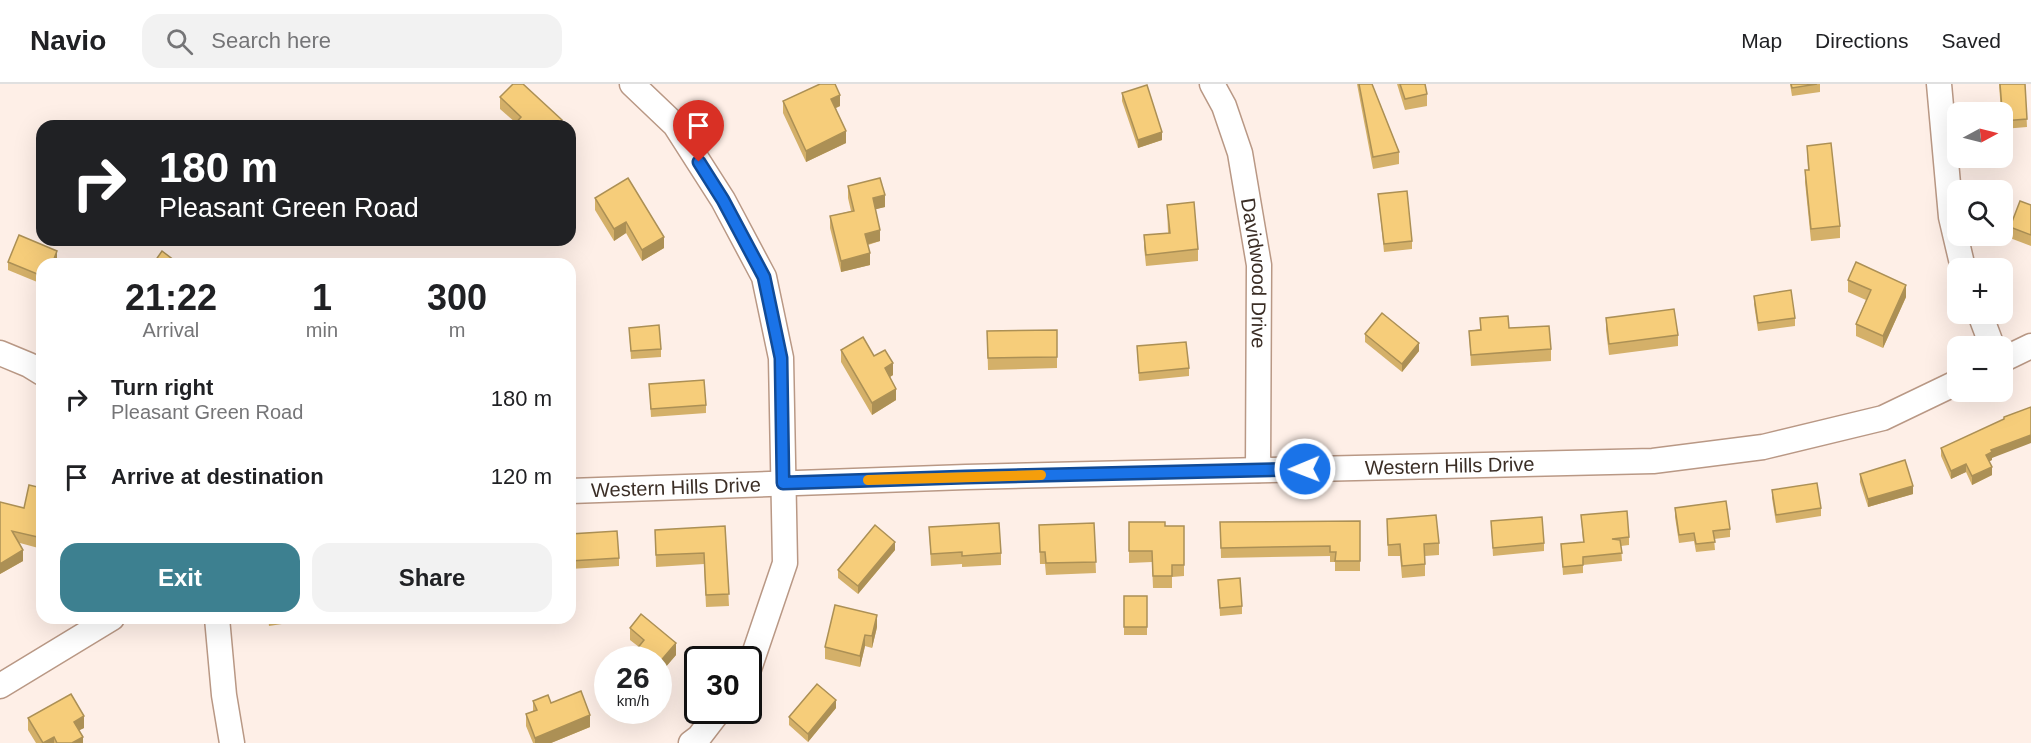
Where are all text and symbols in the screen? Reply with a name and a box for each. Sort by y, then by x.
search box [142,14,562,68]
text: Navio [30,25,106,56]
icon: search [163,25,196,58]
text: Search here [211,28,331,53]
text: Map [1741,29,1782,52]
text: Directions [1815,29,1908,52]
text: Saved [1941,29,2001,52]
pin [673,100,724,162]
north arrow [1947,102,2013,168]
map controls [1947,102,2013,402]
icon: arrive [682,109,715,142]
icon: right [60,144,138,222]
text: 180 m [159,144,278,191]
button: search [1947,180,2013,246]
text: Pleasant Green Road [159,193,419,223]
street label: Davidwood Drive [1237,196,1270,348]
button: + [1947,258,2013,324]
text: 21:22 [125,277,217,318]
text: 1 [312,277,332,318]
text: 300 [427,277,487,318]
text: Arrival [143,319,199,341]
text: min [306,319,338,341]
text: m [449,319,465,341]
button: − [1947,336,2013,402]
text: Turn right [111,375,213,400]
icon: right [60,383,93,416]
text: 180 m [491,386,552,411]
text: Pleasant Green Road [111,401,303,423]
position arrow [1273,437,1337,501]
street label: Western Hills Drive [1365,453,1535,479]
icon: arrive [60,461,93,494]
text: Arrive at destination [111,464,324,489]
text: 120 m [491,464,552,489]
street label: Western Hills Drive [591,473,761,501]
button: Exit [60,543,300,612]
button: Share [312,543,552,612]
speed limit sign: 30 [684,646,762,724]
text: 26 [616,661,650,694]
text: km/h [617,692,649,709]

